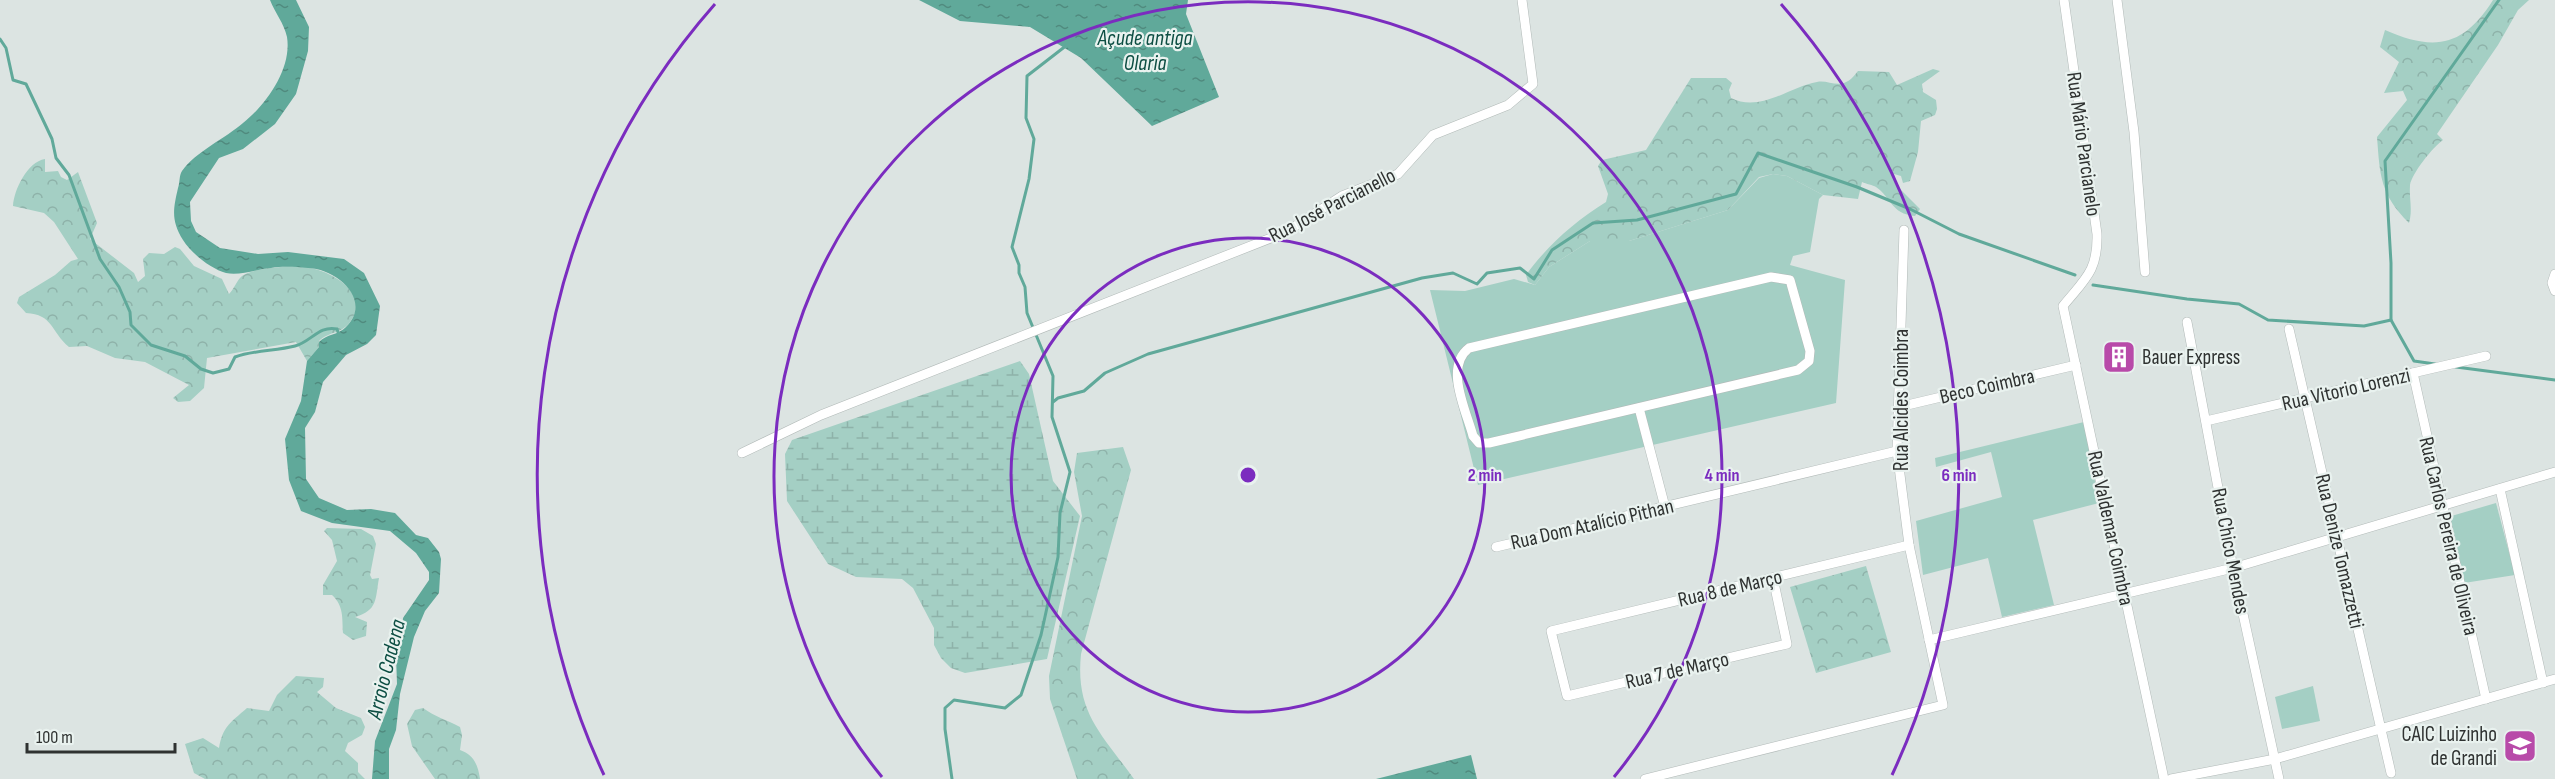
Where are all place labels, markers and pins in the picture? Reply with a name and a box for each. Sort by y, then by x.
building icon: Bauer Express [2101,339,2137,375]
place label: Bauer Express [2142,345,2240,370]
centre of rings [1238,465,1258,485]
place label: CAIC Luizinho de Grandi [2401,722,2497,771]
school or university icon: CAIC Luizinho de Grandi [2502,728,2538,764]

